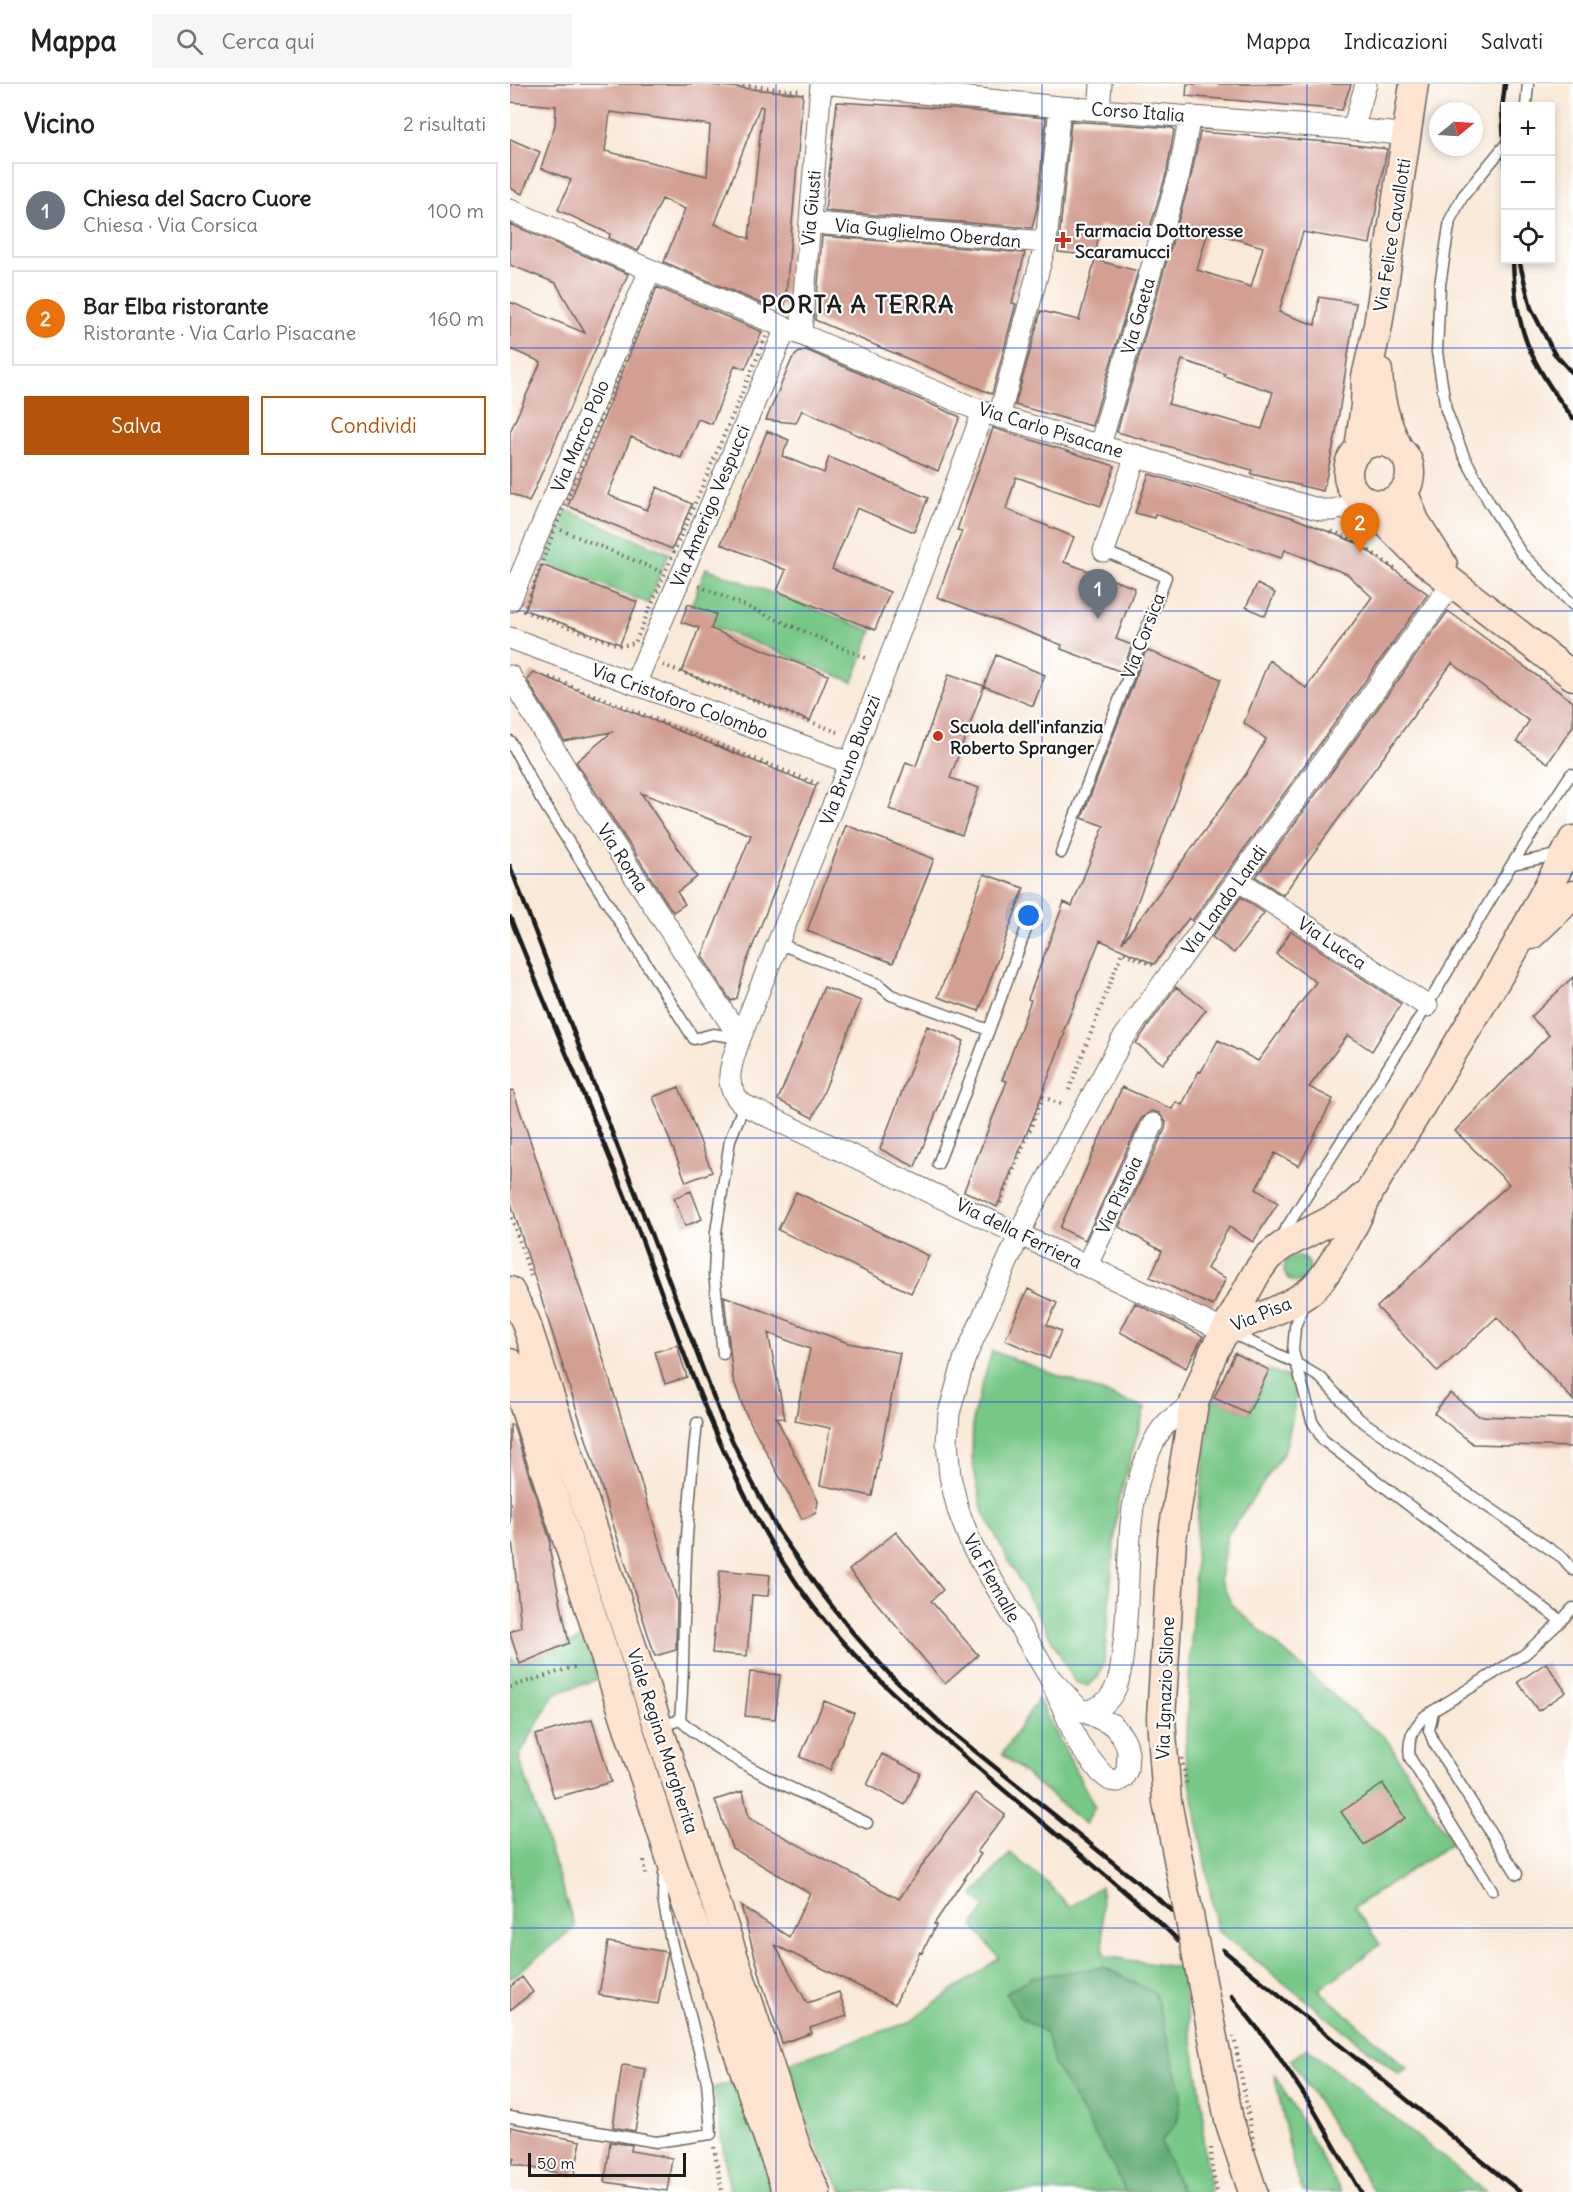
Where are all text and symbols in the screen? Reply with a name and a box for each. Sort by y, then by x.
search box [152,14,572,68]
text: Mappa [30,23,116,59]
icon: search [173,25,206,58]
text: Cerca qui [221,27,315,55]
text: Mappa [1246,28,1311,55]
text: Indicazioni [1344,28,1448,55]
text: Salvati [1481,28,1543,55]
street label: Corso Italia [1090,97,1186,127]
north arrow [1429,102,1483,156]
map controls [1501,102,1555,264]
button: + [1501,102,1555,156]
text: Vicino [24,107,95,140]
text: 2 risultati [403,111,486,136]
button: − [1501,156,1555,210]
street label: Via Felice Cavallotti [1369,157,1415,313]
street label: Via Giusti [796,169,826,247]
text: Chiesa del Sacro Cuore [83,184,311,212]
text: 1 [42,198,49,223]
text: 100 m [427,198,484,223]
button: locate [1501,210,1555,264]
text: Chiesa · Via Corsica [83,212,258,237]
street label: Via Guglielmo Oberdan [834,213,1022,253]
place label: Farmacia Dottoresse Scaramucci [1075,219,1244,263]
marker: Farmacia Dottoresse Scaramucci [1056,233,1070,247]
street label: Via Gaeta [1116,275,1160,357]
district label: PORTA A TERRA [761,289,955,319]
text: Bar Elba ristorante [83,292,269,320]
text: 2 [40,306,51,331]
text: 160 m [429,306,484,331]
text: Ristorante · Via Carlo Pisacane [83,320,356,345]
street label: Via Marco Polo [546,376,614,496]
button: Salva [24,396,249,455]
button: Condividi [261,396,486,455]
street label: Via Carlo Pisacane [976,397,1126,463]
street label: Via Amerigo Vespucci [665,421,755,591]
pin: 2 [1340,504,1380,553]
pin: 1 [1078,570,1118,619]
street label: Via Corsica [1116,590,1170,682]
street label: Via Cristoforo Colombo [589,658,771,744]
street label: Via Bruno Buozzi [815,692,885,828]
place label: Scuola dell'infanzia Roberto Spranger [950,715,1104,759]
marker: Scuola dell'infanzia Roberto Spranger [931,729,945,743]
street label: Via Roma [592,819,654,897]
street label: Via Lando Landi [1176,841,1272,959]
your location [1014,901,1043,930]
street label: Via Lucca [1293,912,1371,974]
street label: Via Pistoia [1091,1152,1147,1238]
street label: Via della Ferriera [952,1193,1086,1273]
street label: Via Pisa [1227,1292,1295,1336]
street label: Via Flemalle [958,1530,1026,1626]
street label: Via Ignazio Silone [1151,1616,1179,1760]
street label: Viale Regina Margherita [622,1646,704,1836]
scale bar [528,2150,686,2178]
text: 50 m [537,2153,575,2173]

